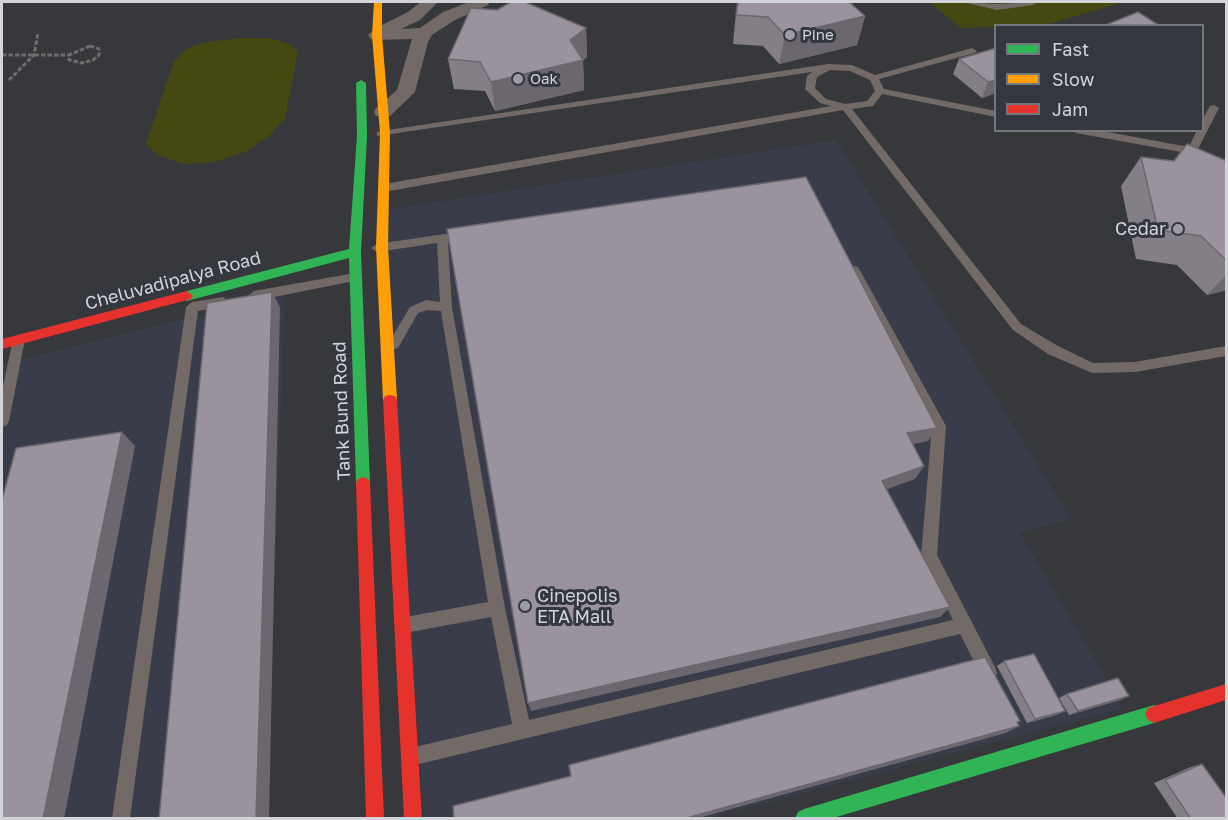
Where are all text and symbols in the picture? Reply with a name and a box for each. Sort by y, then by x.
legend [994,24,1204,132]
place label: Pine [802,26,834,44]
marker: Pine [783,28,797,42]
text: Fast [1052,38,1089,60]
text: Slow [1052,68,1094,90]
place label: Oak [530,70,558,88]
marker: Oak [511,72,525,86]
text: Jam [1052,98,1088,120]
place label: Cedar [1115,218,1166,240]
marker: Cedar [1171,222,1185,236]
street label: Cheluvadipalya Road [83,247,263,315]
street label: Tank Bund Road [329,341,355,481]
place label: Cinepolis ETA Mall [537,585,618,628]
marker: Cinepolis ETA Mall [518,599,532,613]

